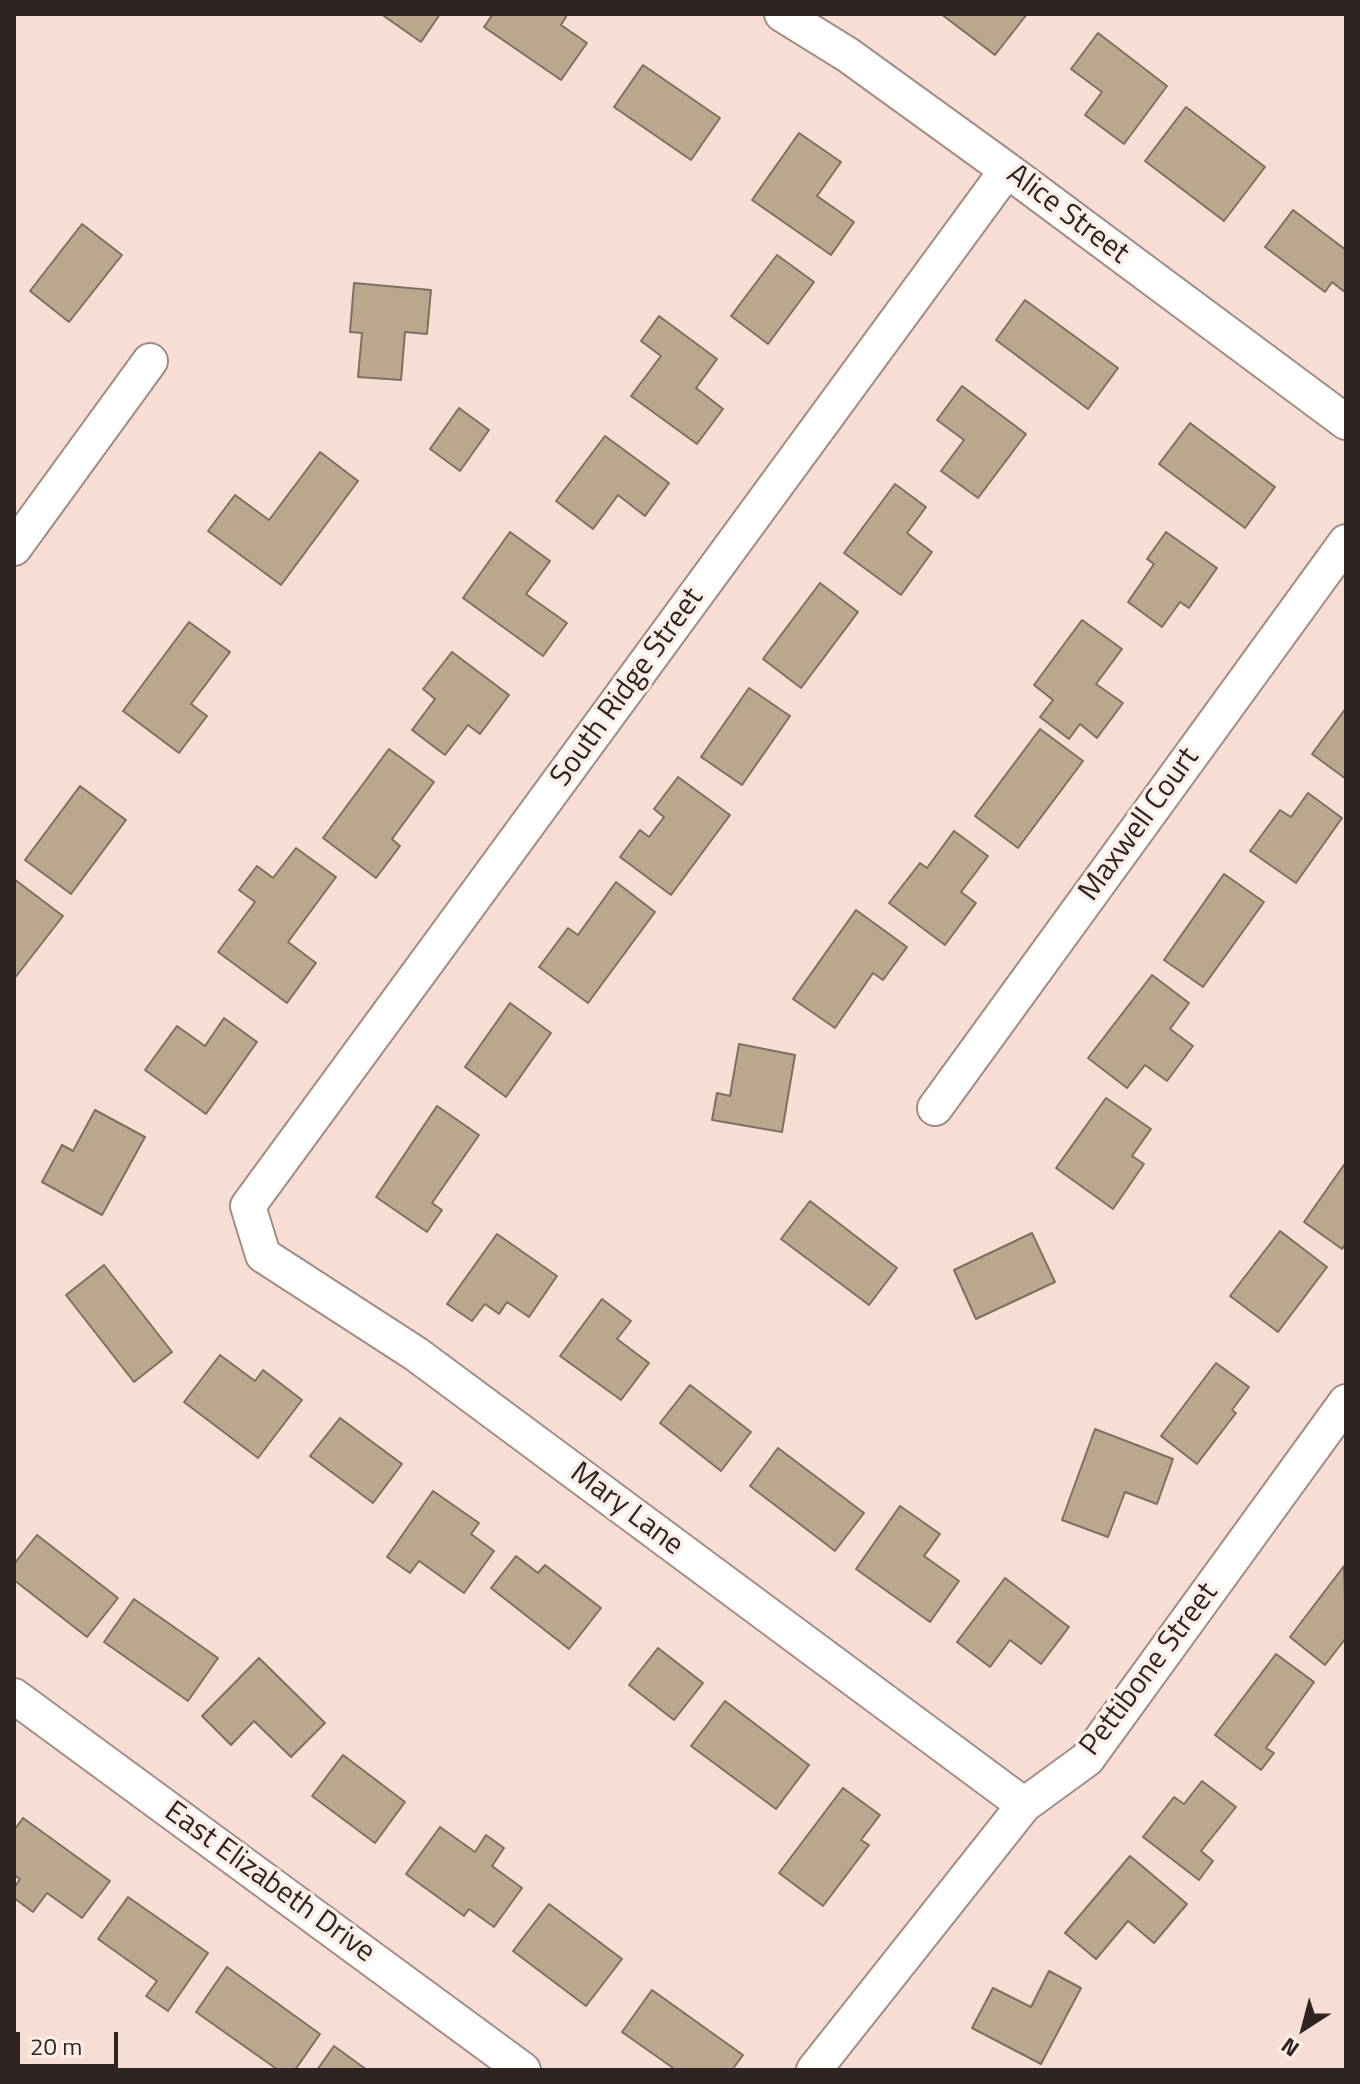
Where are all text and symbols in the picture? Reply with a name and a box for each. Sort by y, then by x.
street label: Alice Street [999,157,1135,273]
street label: South Ridge Street [544,582,712,794]
street label: Maxwell Court [1072,741,1208,909]
street label: Mary Lane [562,1456,690,1564]
street label: Pettibone Street [1073,1576,1227,1764]
street label: East Elizabeth Drive [157,1795,381,1971]
north arrow [1264,1988,1344,2068]
scale bar [20,2016,122,2066]
text: 20 m [30,2028,82,2064]
text: N [1274,2029,1306,2066]

